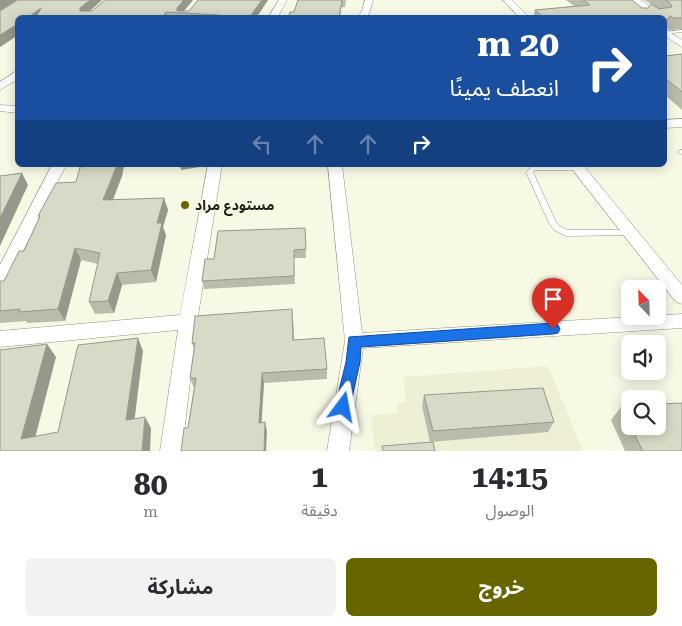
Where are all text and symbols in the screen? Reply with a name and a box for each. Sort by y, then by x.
text: 20 m [477,24,559,65]
icon: right [577,35,642,100]
text: انعطف يمينًا [450,76,559,101]
icon: left [248,130,276,158]
icon: ahead [301,130,329,158]
icon: ahead [354,130,382,158]
icon: right [407,130,435,158]
place label: مستودع مراد [195,197,274,216]
marker: مستودع مراد [179,199,191,211]
pin [532,278,574,329]
north arrow [621,280,666,325]
map controls [621,280,666,435]
icon: arrive [539,285,567,313]
button: sound [621,335,666,380]
position arrow [316,380,368,432]
button: search [621,390,666,435]
text: 1 [311,459,328,494]
text: 14:15 [472,459,548,494]
text: 80 [134,467,167,502]
text: دقيقة [301,501,338,520]
text: الوصول [486,501,534,520]
text: m [143,502,158,521]
button: مشاركة [25,558,336,616]
button: خروج [346,558,657,616]

